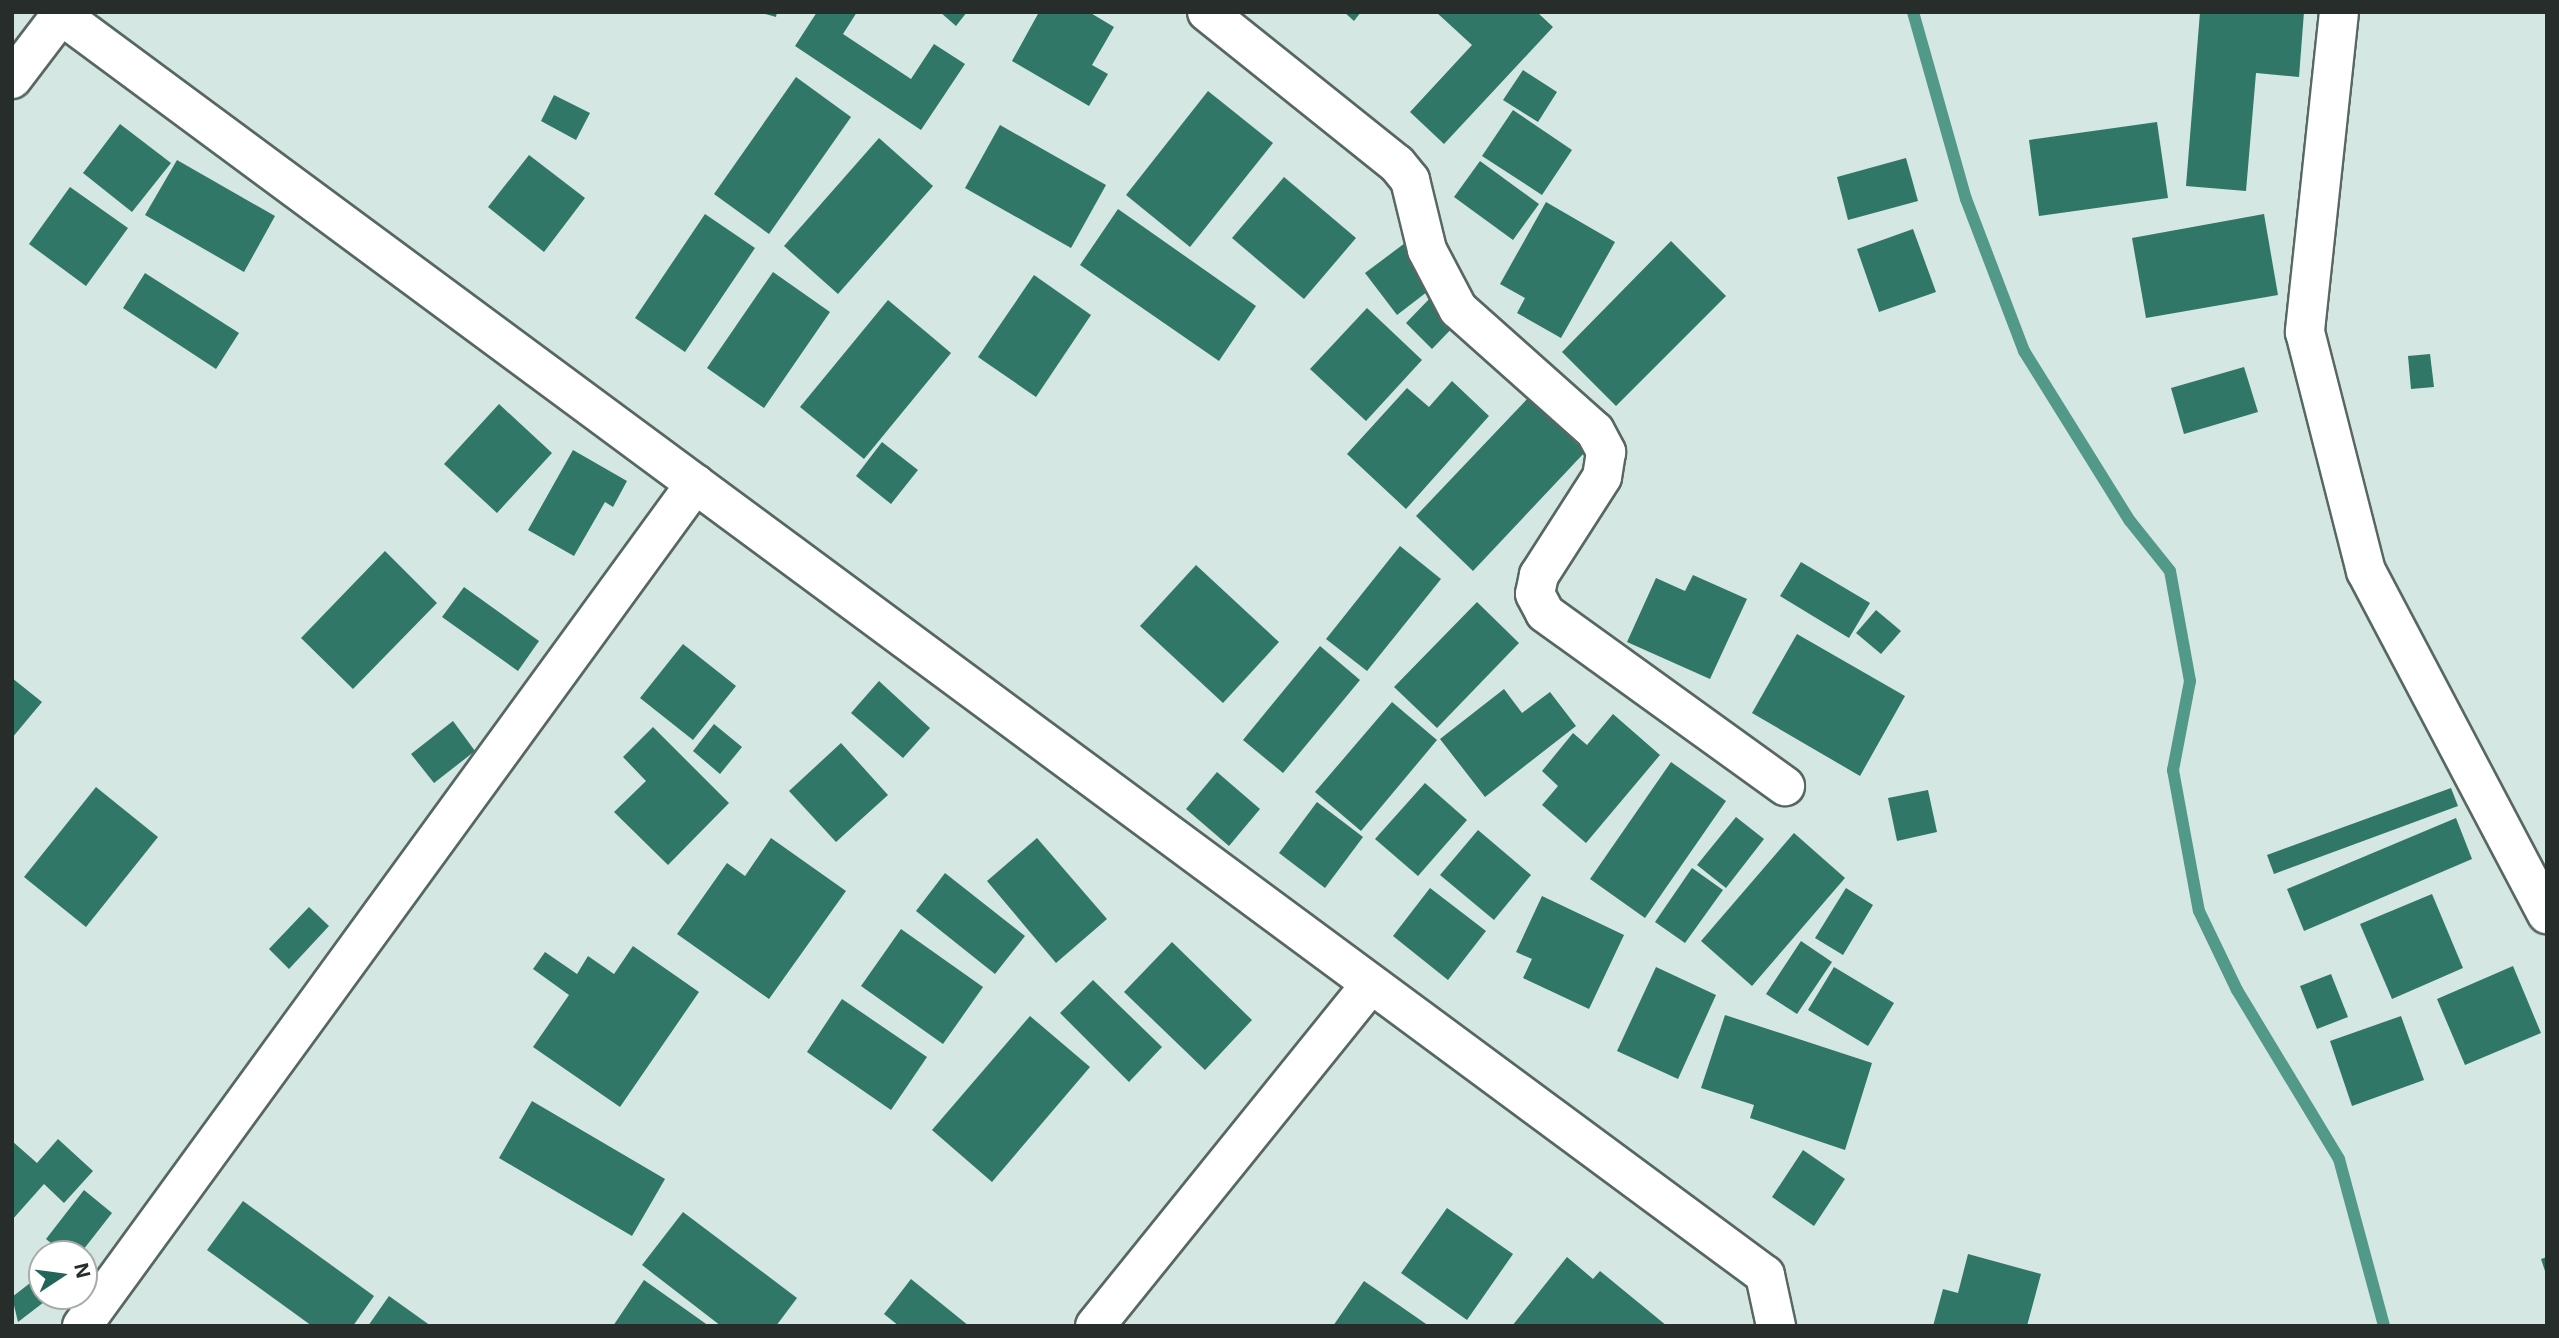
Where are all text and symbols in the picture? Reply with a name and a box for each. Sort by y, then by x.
north arrow [28,1240,98,1310]
text: N [69,1261,95,1280]

